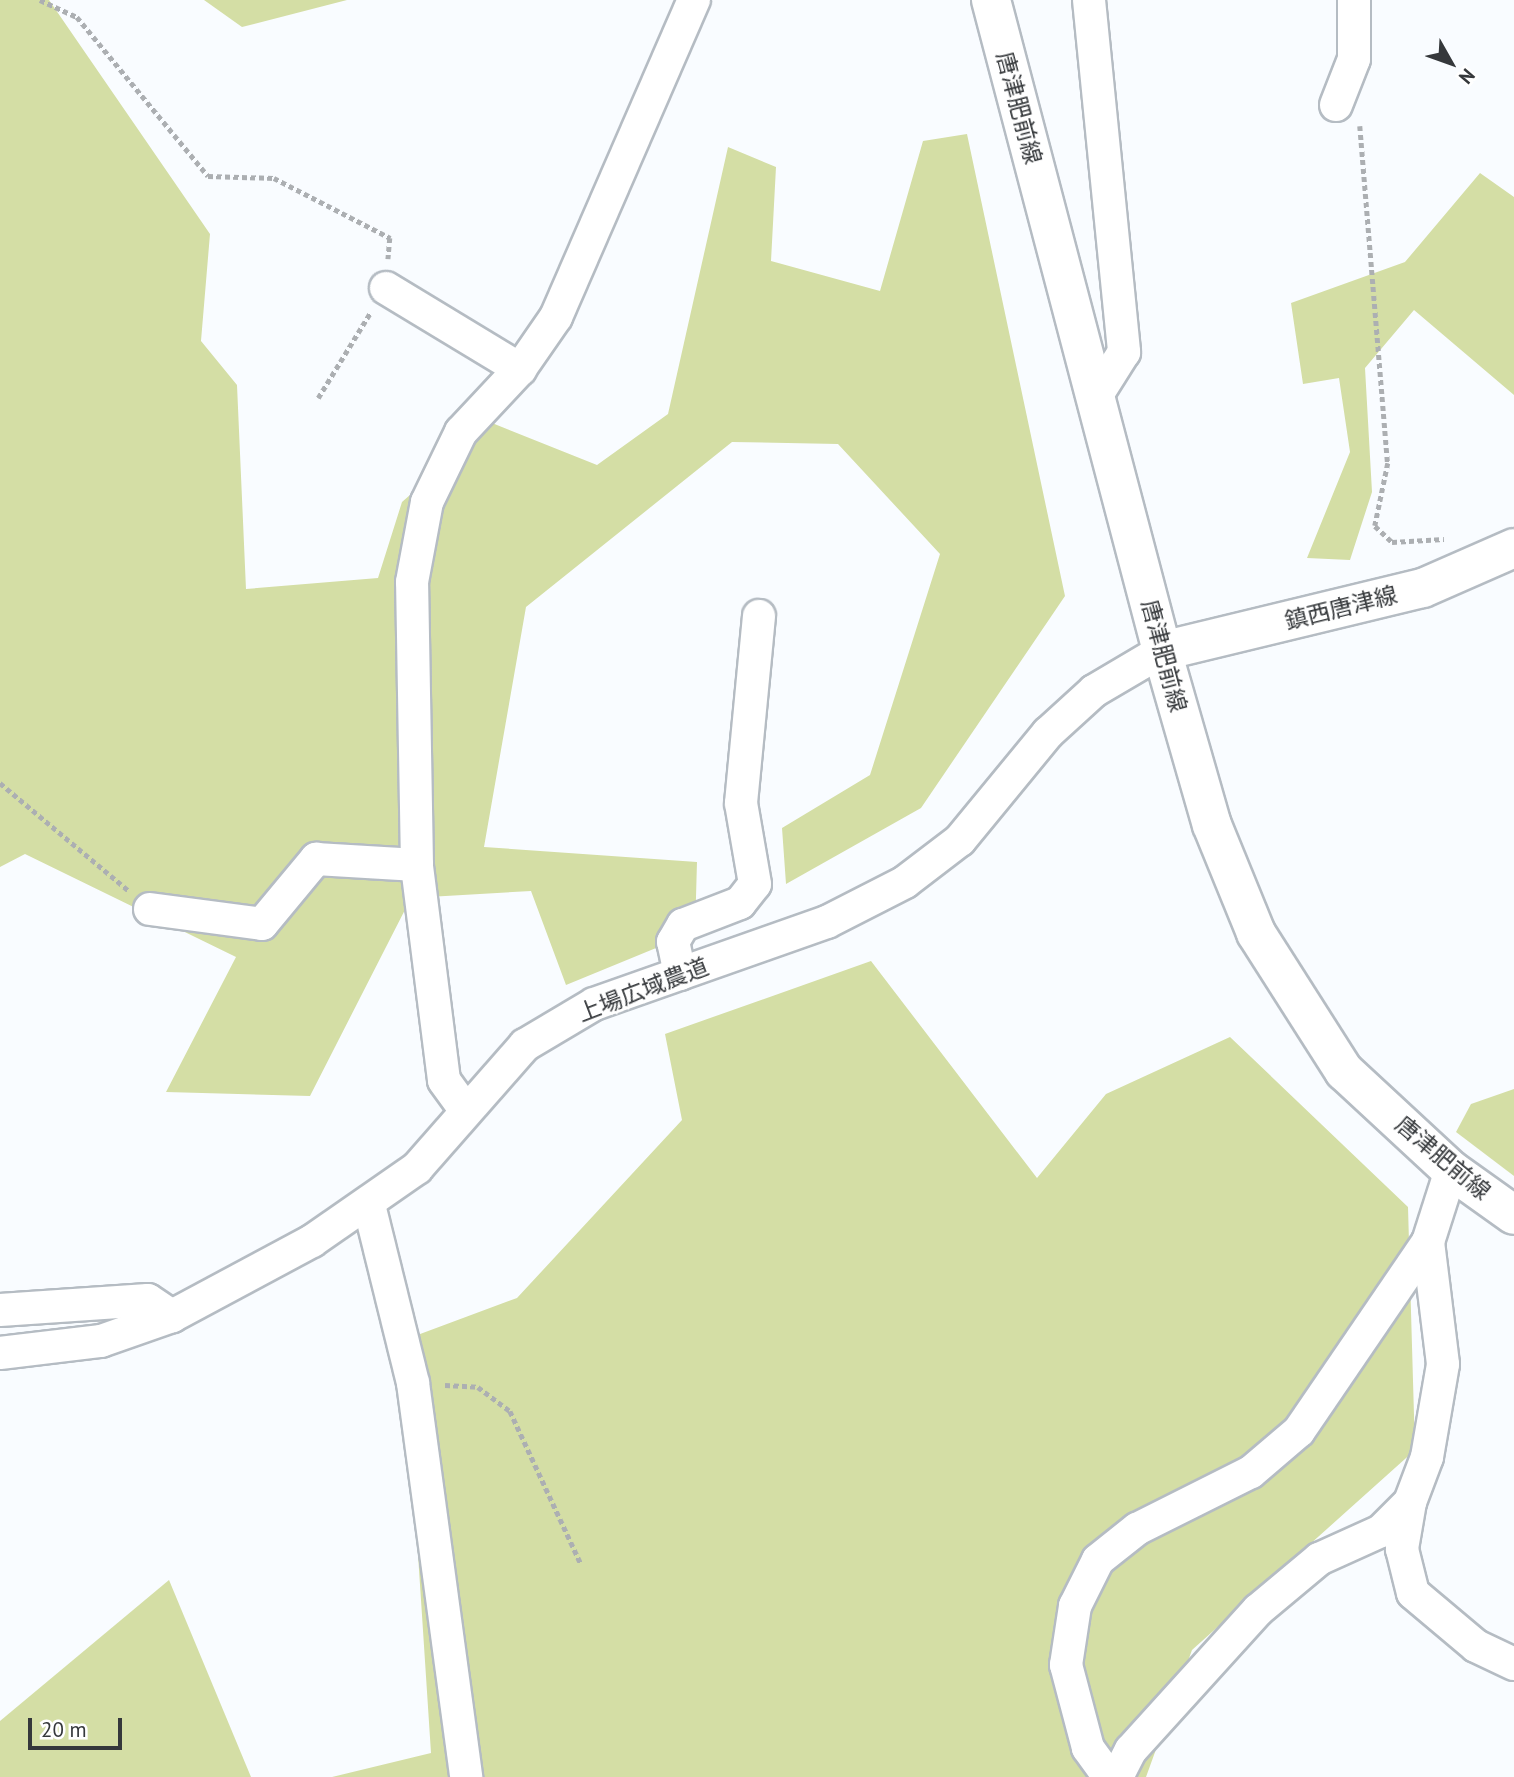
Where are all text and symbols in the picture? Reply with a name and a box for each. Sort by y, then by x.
north arrow [1416,28,1486,98]
street label: 唐津肥前線 [991,49,1047,167]
text: N [1454,64,1480,89]
street label: 鎮西唐津線 [1282,581,1400,635]
street label: 唐津肥前線 [1136,597,1192,715]
street label: 上場広域農道 [574,952,712,1028]
street label: 唐津肥前線 [1390,1110,1496,1206]
scale bar [32,1704,126,1748]
text: 20 m [41,1716,87,1743]

